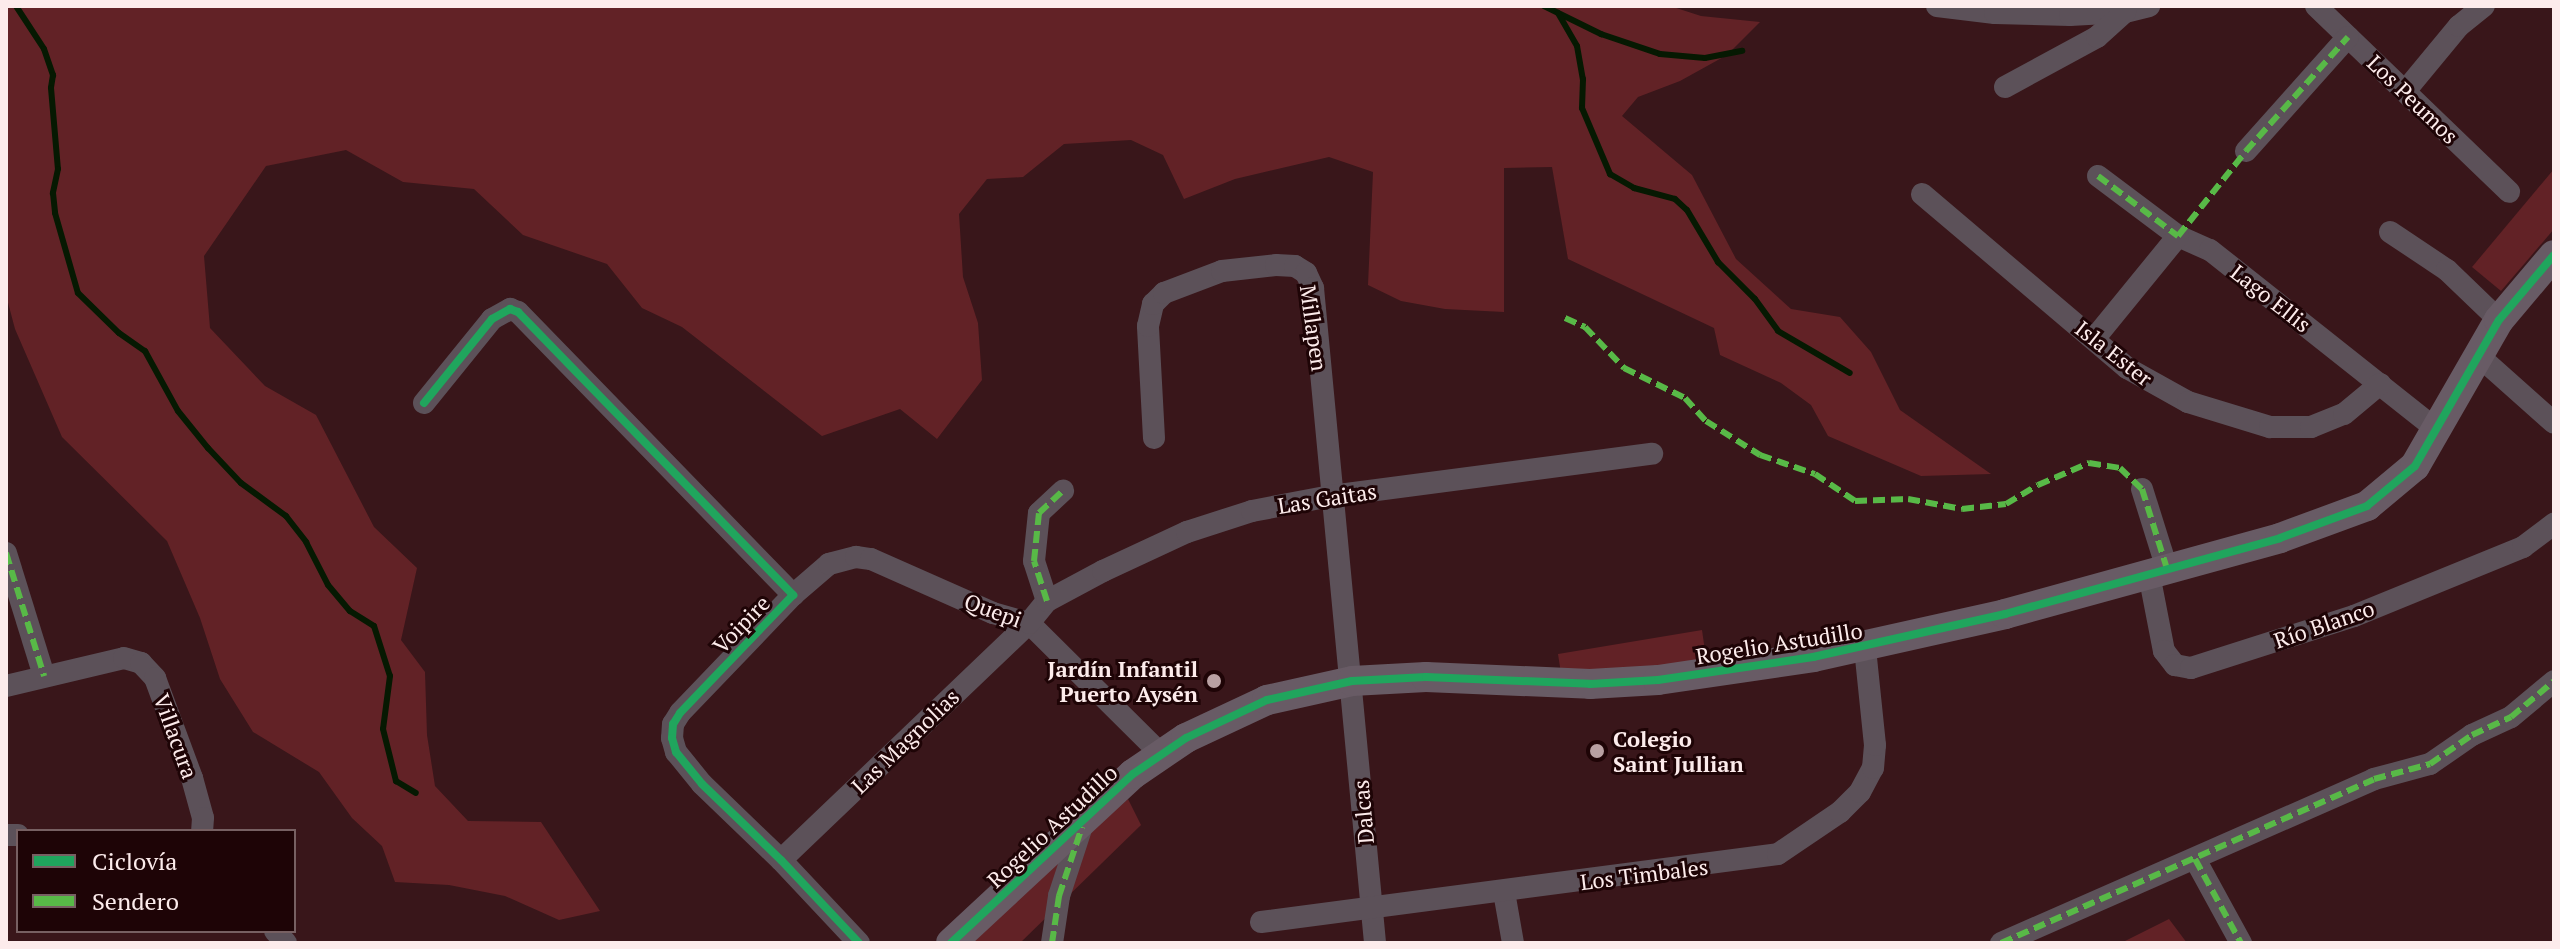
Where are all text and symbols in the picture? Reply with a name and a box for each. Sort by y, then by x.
street label: Los Peumos [2362,49,2464,149]
street label: Lago Ellis [2226,259,2316,337]
street label: Millapen [1295,283,1333,373]
street label: Isla Ester [2070,315,2158,391]
street label: Las Gaitas [1276,477,1378,519]
street label: Quepi [961,587,1025,633]
street label: Voipire [707,590,775,658]
street label: Río Blanco [2270,595,2378,653]
street label: Rogelio Astudillo [1694,617,1864,669]
place label: Jardín Infantil Puerto Aysén [1047,655,1198,706]
marker: Jardín Infantil Puerto Aysén [1205,672,1223,690]
street label: Las Magnolias [846,683,964,799]
street label: Villacura [148,690,204,782]
place label: Colegio Saint Jullian [1613,725,1744,776]
marker: Colegio Saint Jullian [1588,742,1606,760]
street label: Rogelio Astudillo [981,759,1123,893]
street label: Dalcas [1347,779,1379,845]
legend [16,829,296,933]
text: Ciclovía [92,845,177,877]
street label: Los Timbales [1579,853,1709,895]
text: Sendero [92,885,179,917]

